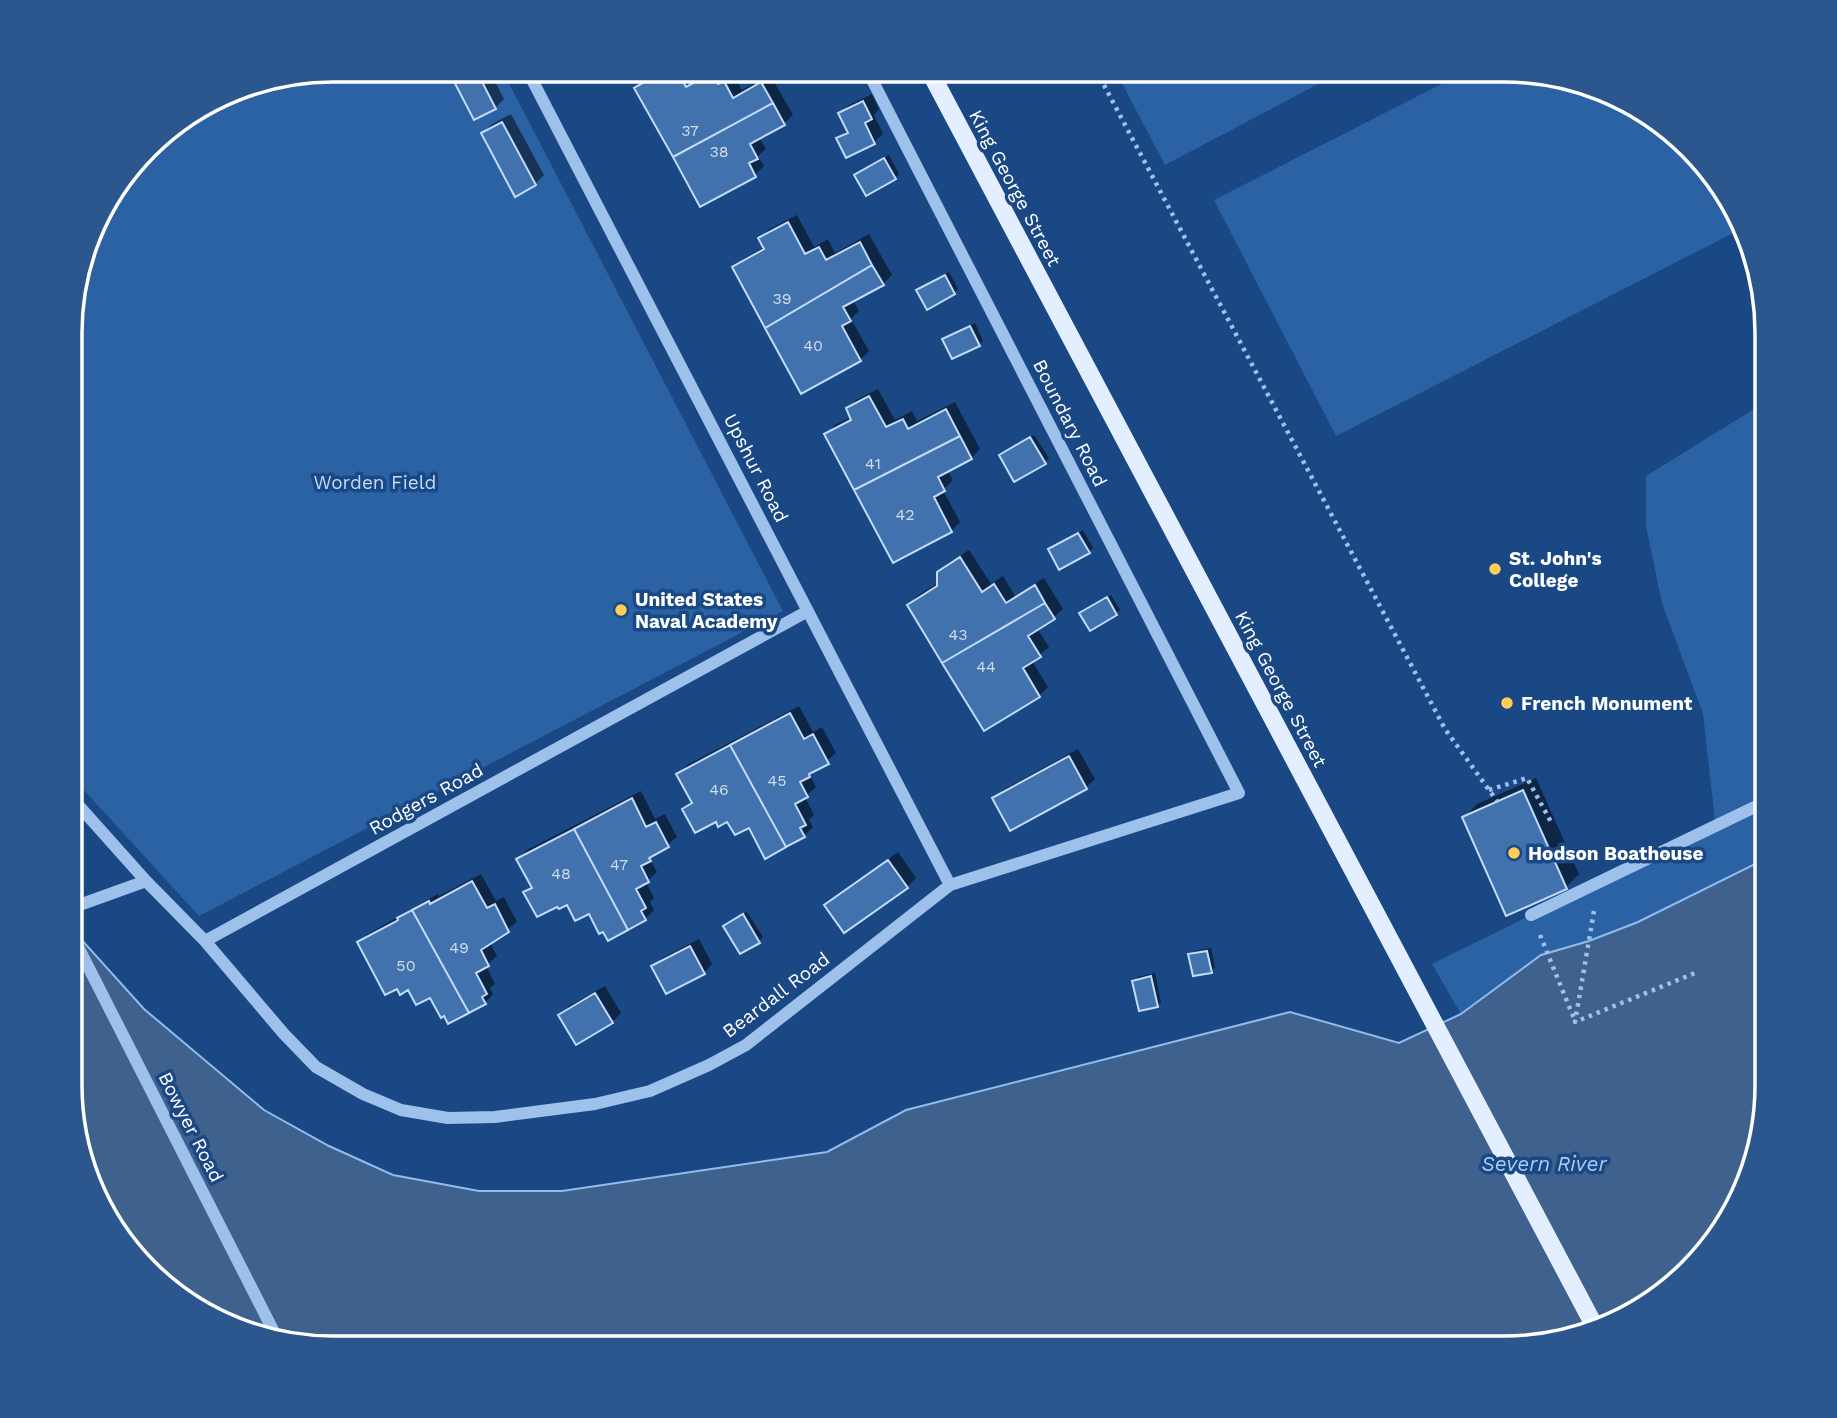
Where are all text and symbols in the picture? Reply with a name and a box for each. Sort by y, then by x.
street label: King George Street [964,106,1066,270]
house number: 37 [681,121,699,140]
house number: 38 [709,142,729,161]
house number: 39 [772,289,792,308]
house number: 40 [803,336,823,355]
street label: Boundary Road [1028,355,1112,491]
street label: Upshur Road [719,410,793,526]
house number: 41 [865,454,881,473]
park label: Worden Field [314,471,436,494]
house number: 42 [895,505,915,524]
place label: St. John's College [1509,547,1602,592]
marker: St. John's College [1487,561,1503,577]
place label: United States Naval Academy [635,588,778,633]
marker: United States Naval Academy [613,602,629,618]
street label: King George Street [1230,607,1332,771]
house number: 43 [948,625,968,644]
house number: 44 [976,657,996,676]
place label: French Monument [1521,692,1693,715]
marker: French Monument [1499,695,1515,711]
street label: Rodgers Road [365,758,487,840]
house number: 45 [767,771,787,790]
house number: 46 [709,780,729,799]
place label: Hodson Boathouse [1528,842,1703,865]
marker: Hodson Boathouse [1506,845,1522,861]
house number: 47 [610,855,628,874]
house number: 48 [551,864,571,883]
house number: 49 [449,938,469,957]
street label: Beardall Road [718,947,834,1043]
house number: 50 [396,956,416,975]
street label: Bowyer Road [153,1068,229,1186]
water label: Severn River [1481,1151,1608,1176]

